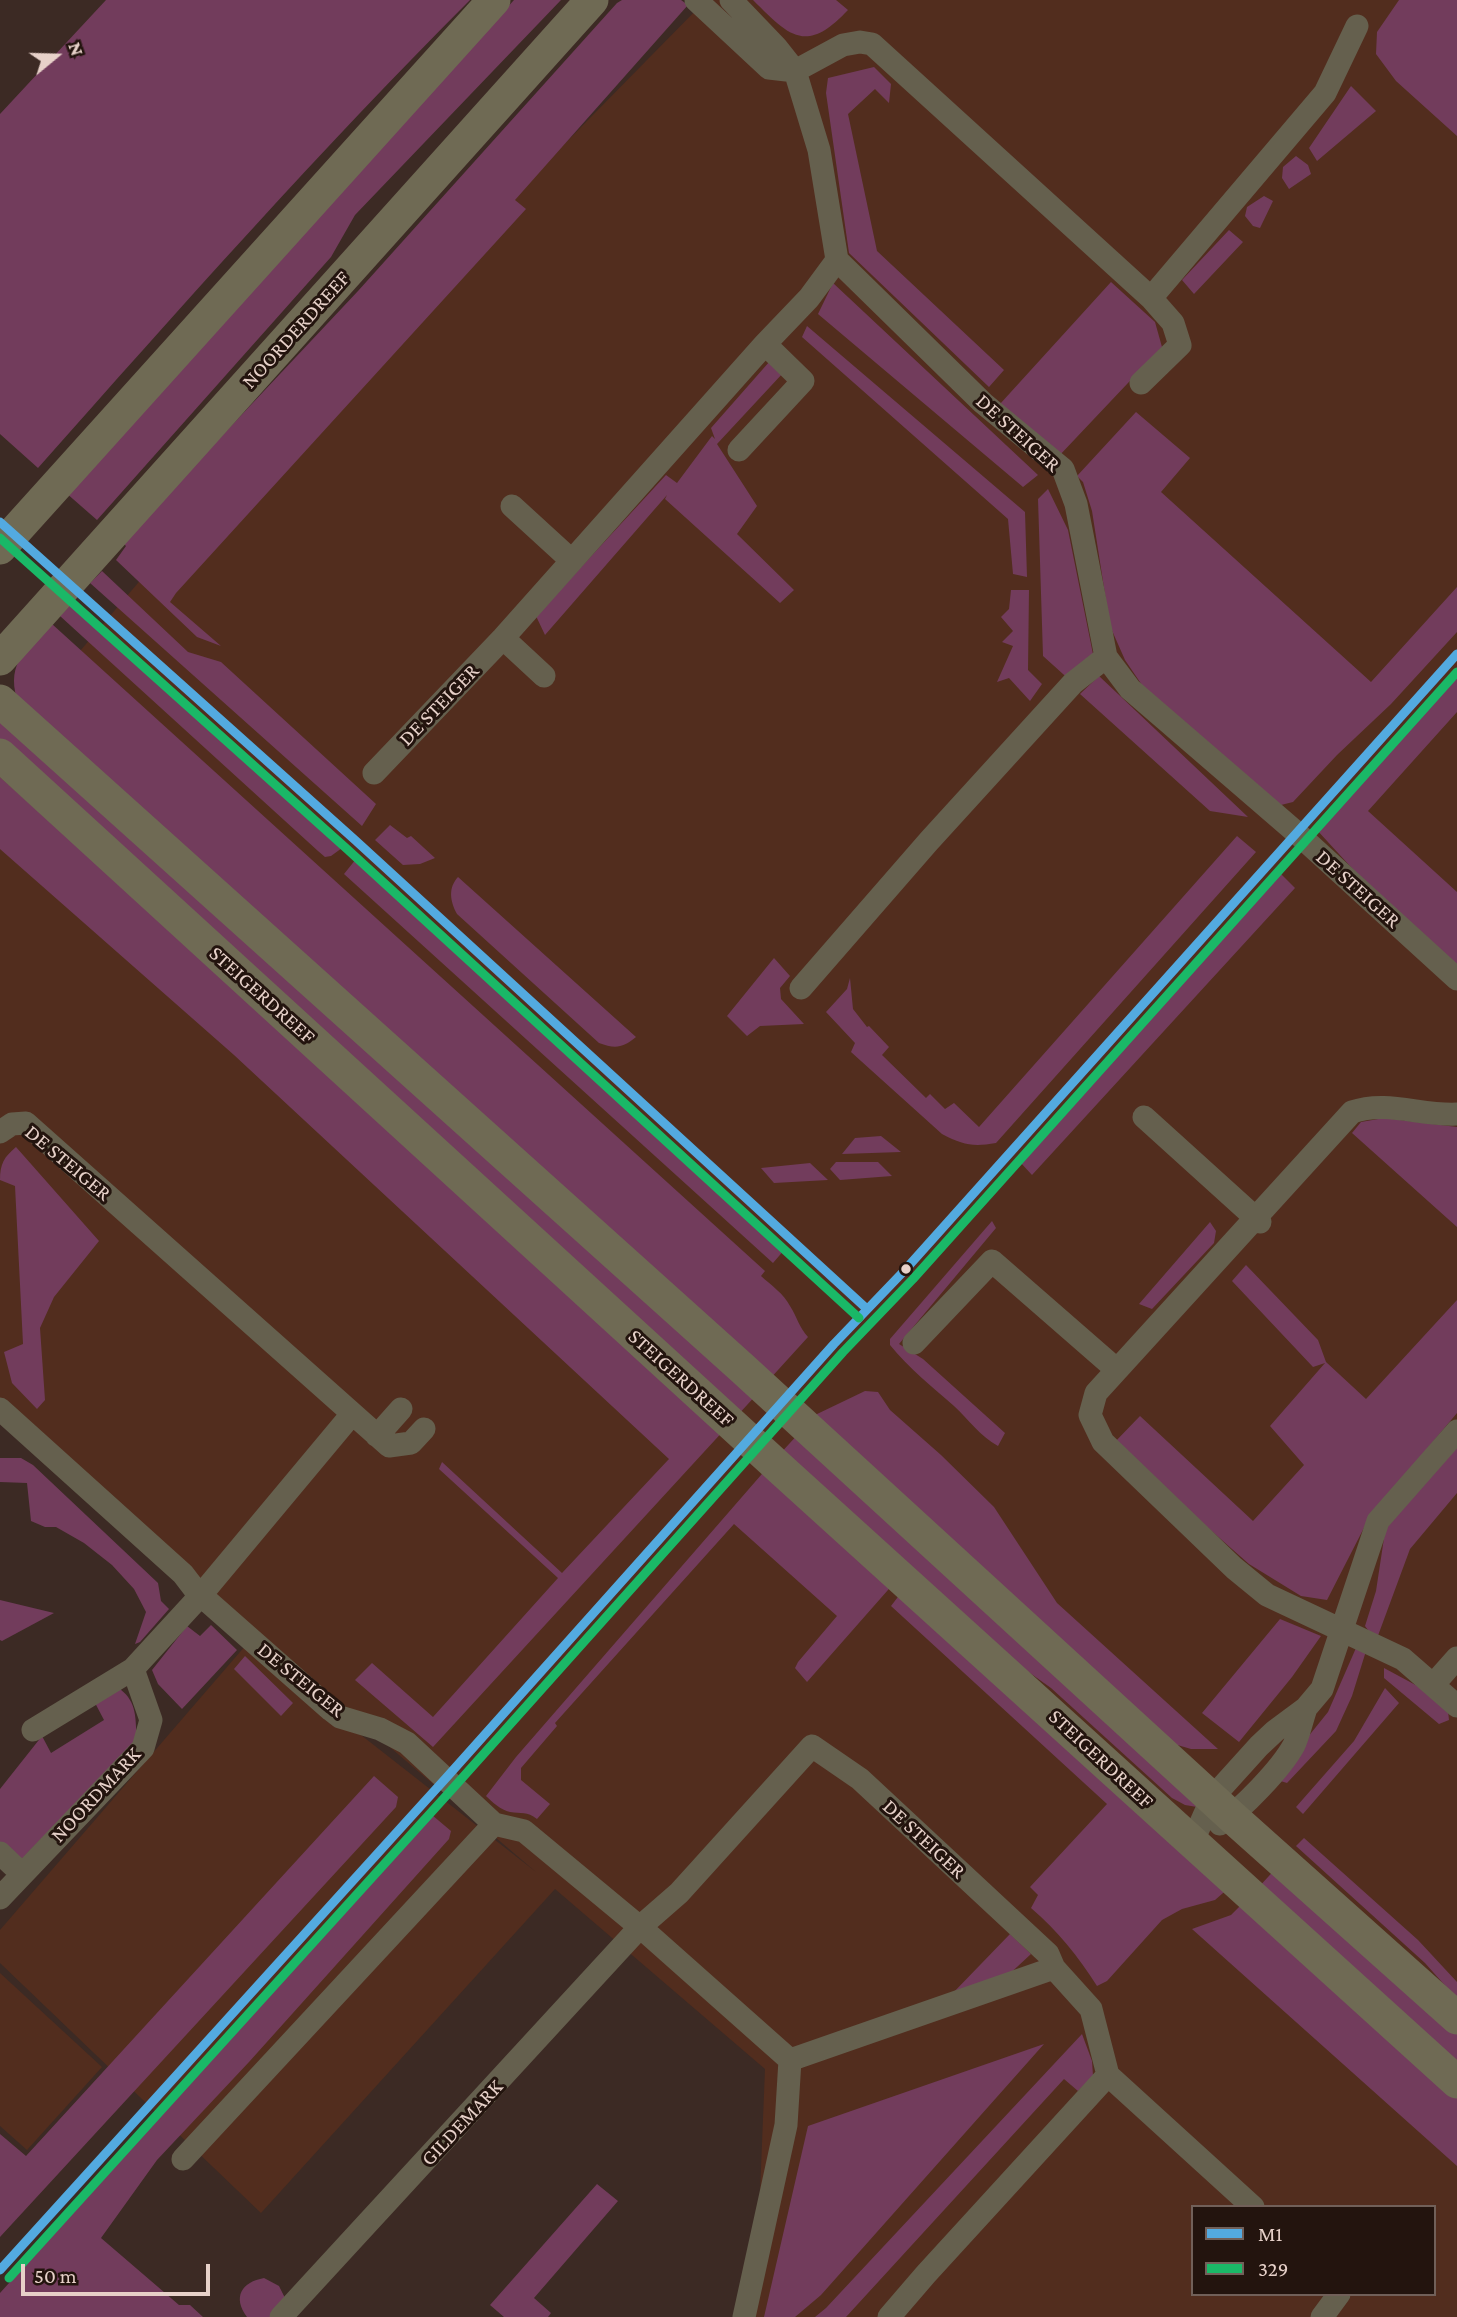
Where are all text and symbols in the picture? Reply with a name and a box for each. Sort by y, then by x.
north arrow [21,21,91,91]
text: N [64,39,88,59]
street label: NOORDERDREEF [237,266,355,394]
street label: DE STEIGER [971,389,1065,477]
street label: DE STEIGER [394,659,484,751]
street label: DE STEIGER [1311,845,1405,933]
street label: STEIGERDREEF [204,941,320,1049]
street label: DE STEIGER [20,1120,116,1206]
unlabelled marker [899,1262,913,1276]
street label: STEIGERDREEF [623,1324,739,1432]
street label: DE STEIGER [252,1637,350,1723]
street label: STEIGERDREEF [1043,1704,1159,1814]
street label: NOORDMARK [46,1742,146,1848]
street label: DE STEIGER [877,1794,971,1884]
street label: GILDEMARK [416,2075,508,2171]
legend [1191,2205,1436,2296]
text: M1 [1258,2222,1282,2246]
scale bar [24,2250,214,2294]
text: 329 [1258,2257,1289,2281]
text: 50 m [34,2264,77,2288]

